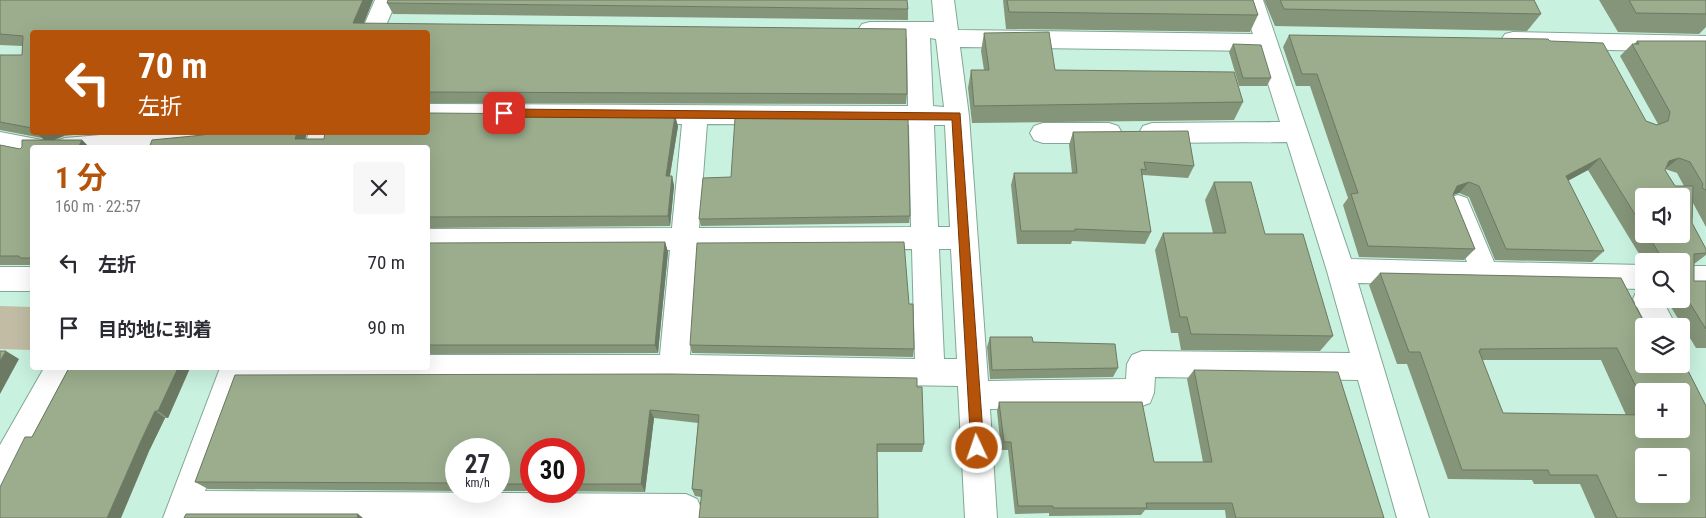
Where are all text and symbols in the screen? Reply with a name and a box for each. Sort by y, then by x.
text: 70 m [138,46,207,87]
icon: left [55,50,120,115]
pin [483,92,525,134]
text: 左折 [138,94,182,119]
icon: arrive [490,99,518,127]
text: 1 分 [55,160,107,195]
button: close [353,162,405,214]
map controls [1635,188,1690,503]
button: sound [1635,188,1690,243]
text: 160 m · 22:57 [55,197,141,216]
icon: left [55,249,83,277]
text: 70 m [368,251,405,274]
text: 左折 [98,253,136,276]
button: search [1635,253,1690,308]
icon: arrive [55,314,83,342]
text: 90 m [368,316,405,339]
text: 目的地に到着 [98,318,212,341]
button: layers [1635,318,1690,373]
button: + [1635,383,1690,438]
position arrow [950,421,1002,473]
speed limit sign: 30 [520,438,585,503]
button: − [1635,448,1690,503]
text: 27 [465,450,490,479]
text: km/h [465,476,490,490]

